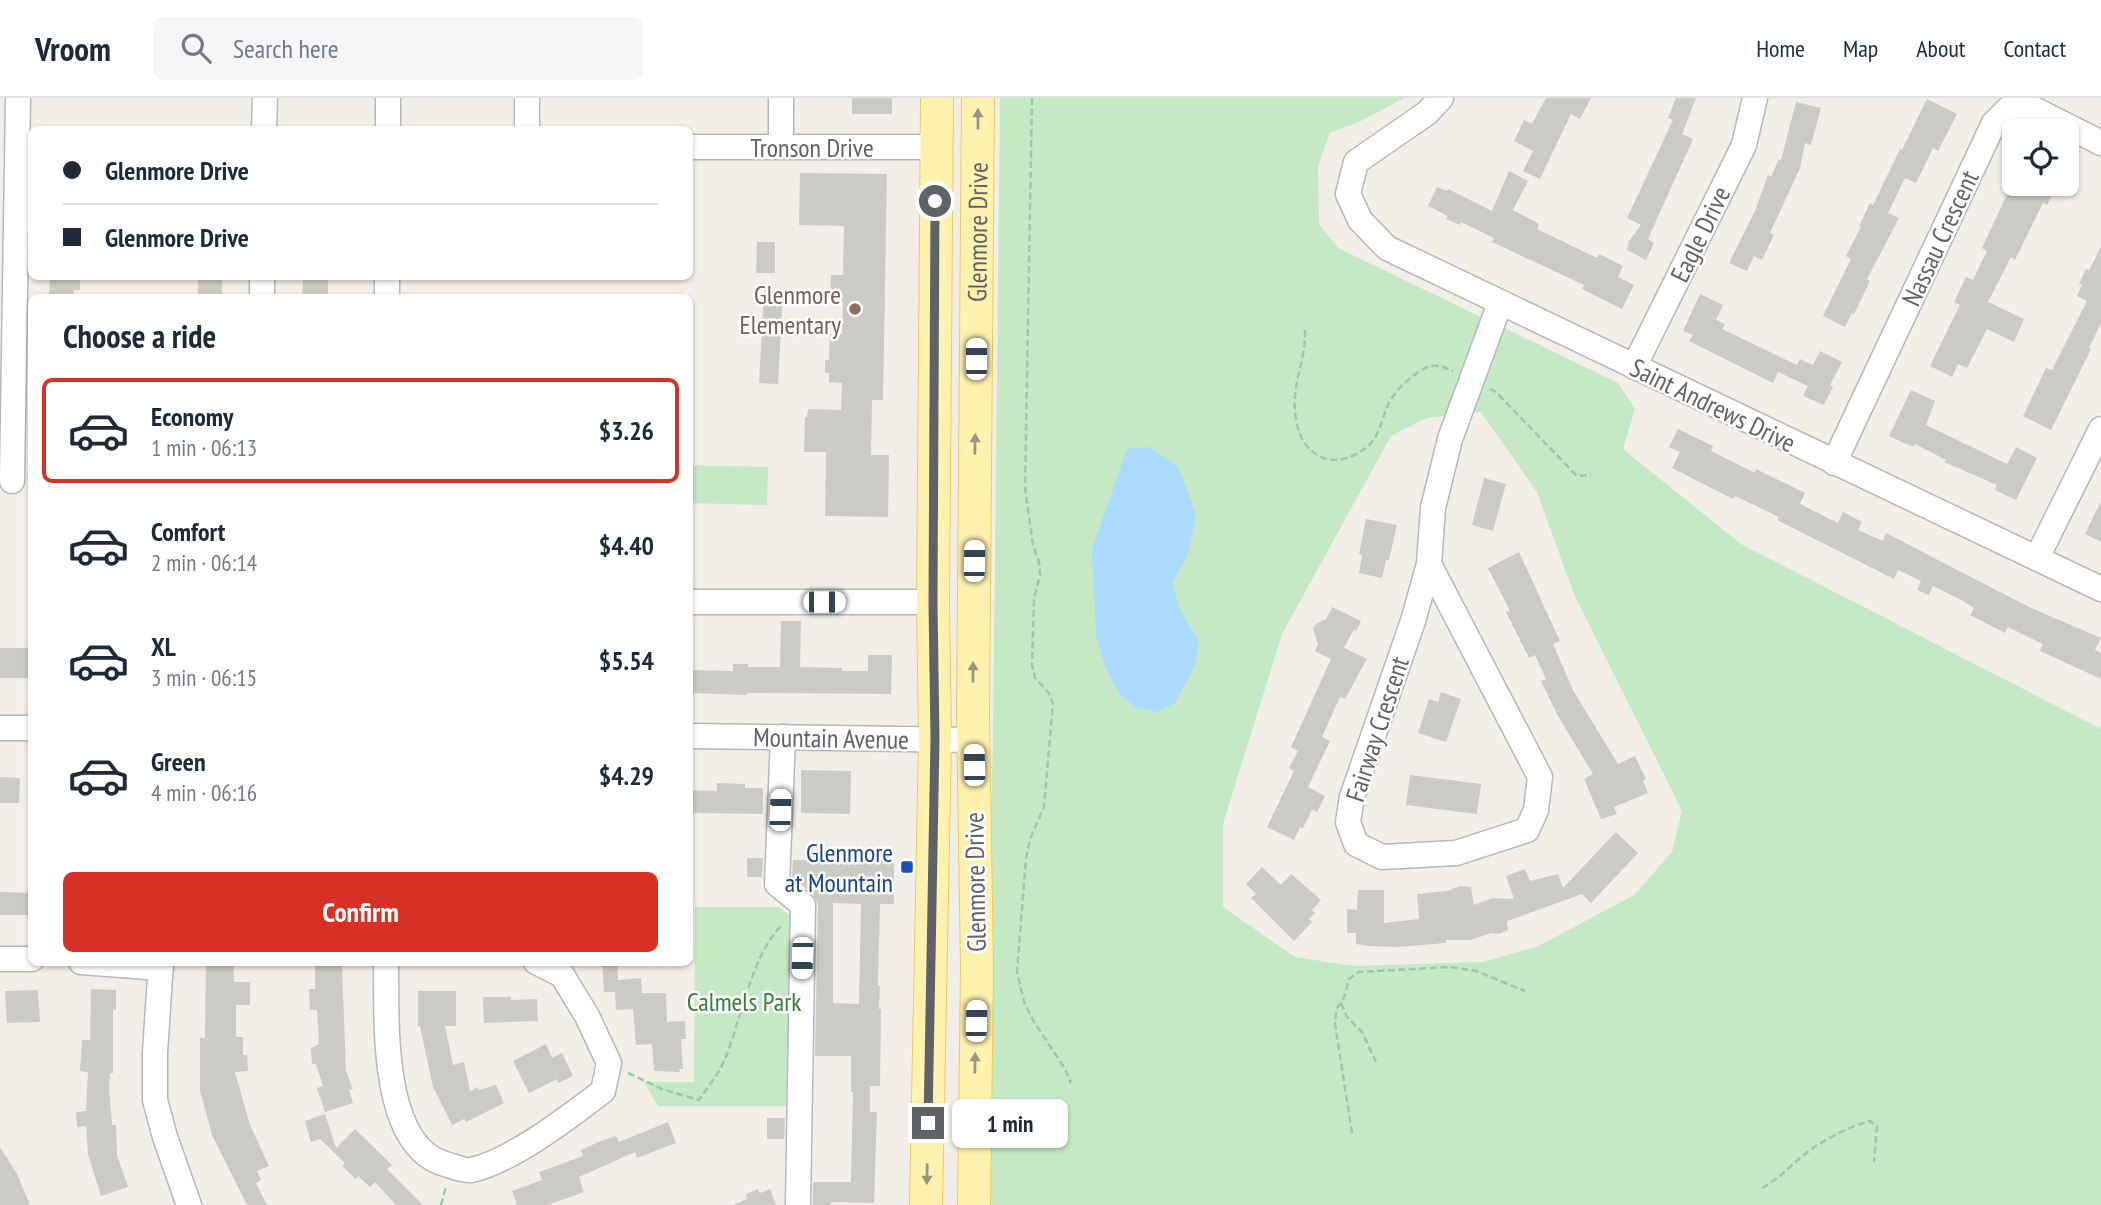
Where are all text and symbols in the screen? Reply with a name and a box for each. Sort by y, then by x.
search box [153,17,643,80]
text: Vroom [35,27,111,70]
icon: search [177,29,215,67]
text: Search here [233,32,339,65]
text: Home [1756,33,1805,64]
text: Map [1843,33,1878,64]
text: About [1916,33,1965,64]
text: Contact [2003,33,2066,64]
one-way arrow [972,107,984,129]
map controls [2002,119,2079,196]
button: locate [2002,119,2079,196]
street label: Tronson Drive [750,131,874,164]
text: Glenmore Drive [105,154,249,187]
street label: Glenmore Drive [960,162,994,302]
street label: Nassau Crescent [1894,165,1986,311]
street label: Eagle Drive [1663,181,1737,287]
route start [919,185,951,217]
text: Glenmore Drive [105,221,249,254]
place label: Glenmore Elementary [740,278,841,341]
marker: Glenmore Elementary [847,301,863,317]
text: Choose a ride [63,315,216,357]
car [966,338,987,380]
street label: Saint Andrews Drive [1625,351,1801,459]
icon: car [67,399,130,462]
text: Economy [151,400,233,433]
text: $3.26 [599,414,654,447]
text: 1 min · 06:13 [151,433,257,462]
one-way arrow [969,433,981,455]
icon: car [67,514,130,577]
text: Comfort [151,515,225,548]
text: $4.40 [599,529,654,562]
car [964,540,985,582]
text: 2 min · 06:14 [151,548,257,577]
car [804,592,846,613]
icon: car [67,629,130,692]
text: XL [151,630,176,663]
text: $5.54 [599,644,654,677]
street label: Fairway Crescent [1338,652,1416,806]
one-way arrow [967,660,979,682]
text: 3 min · 06:15 [151,663,257,692]
street label: Mountain Avenue [753,720,909,756]
icon: car [67,744,130,807]
car [964,744,985,786]
text: Green [151,745,206,778]
text: $4.29 [599,759,654,792]
text: 4 min · 06:16 [151,778,257,807]
car [769,789,792,831]
street label: Glenmore Drive [957,812,993,952]
place label: Glenmore at Mountain [785,836,893,899]
marker: Glenmore at Mountain [899,859,915,875]
button: Confirm [63,872,658,952]
car [791,937,814,979]
park label: Calmels Park [687,985,801,1018]
car [966,1000,987,1042]
one-way arrow [970,1052,981,1074]
callout: 1 min [953,1098,1068,1148]
route end [912,1107,944,1139]
text: 1 min [987,1109,1033,1138]
one-way arrow [921,1164,933,1186]

